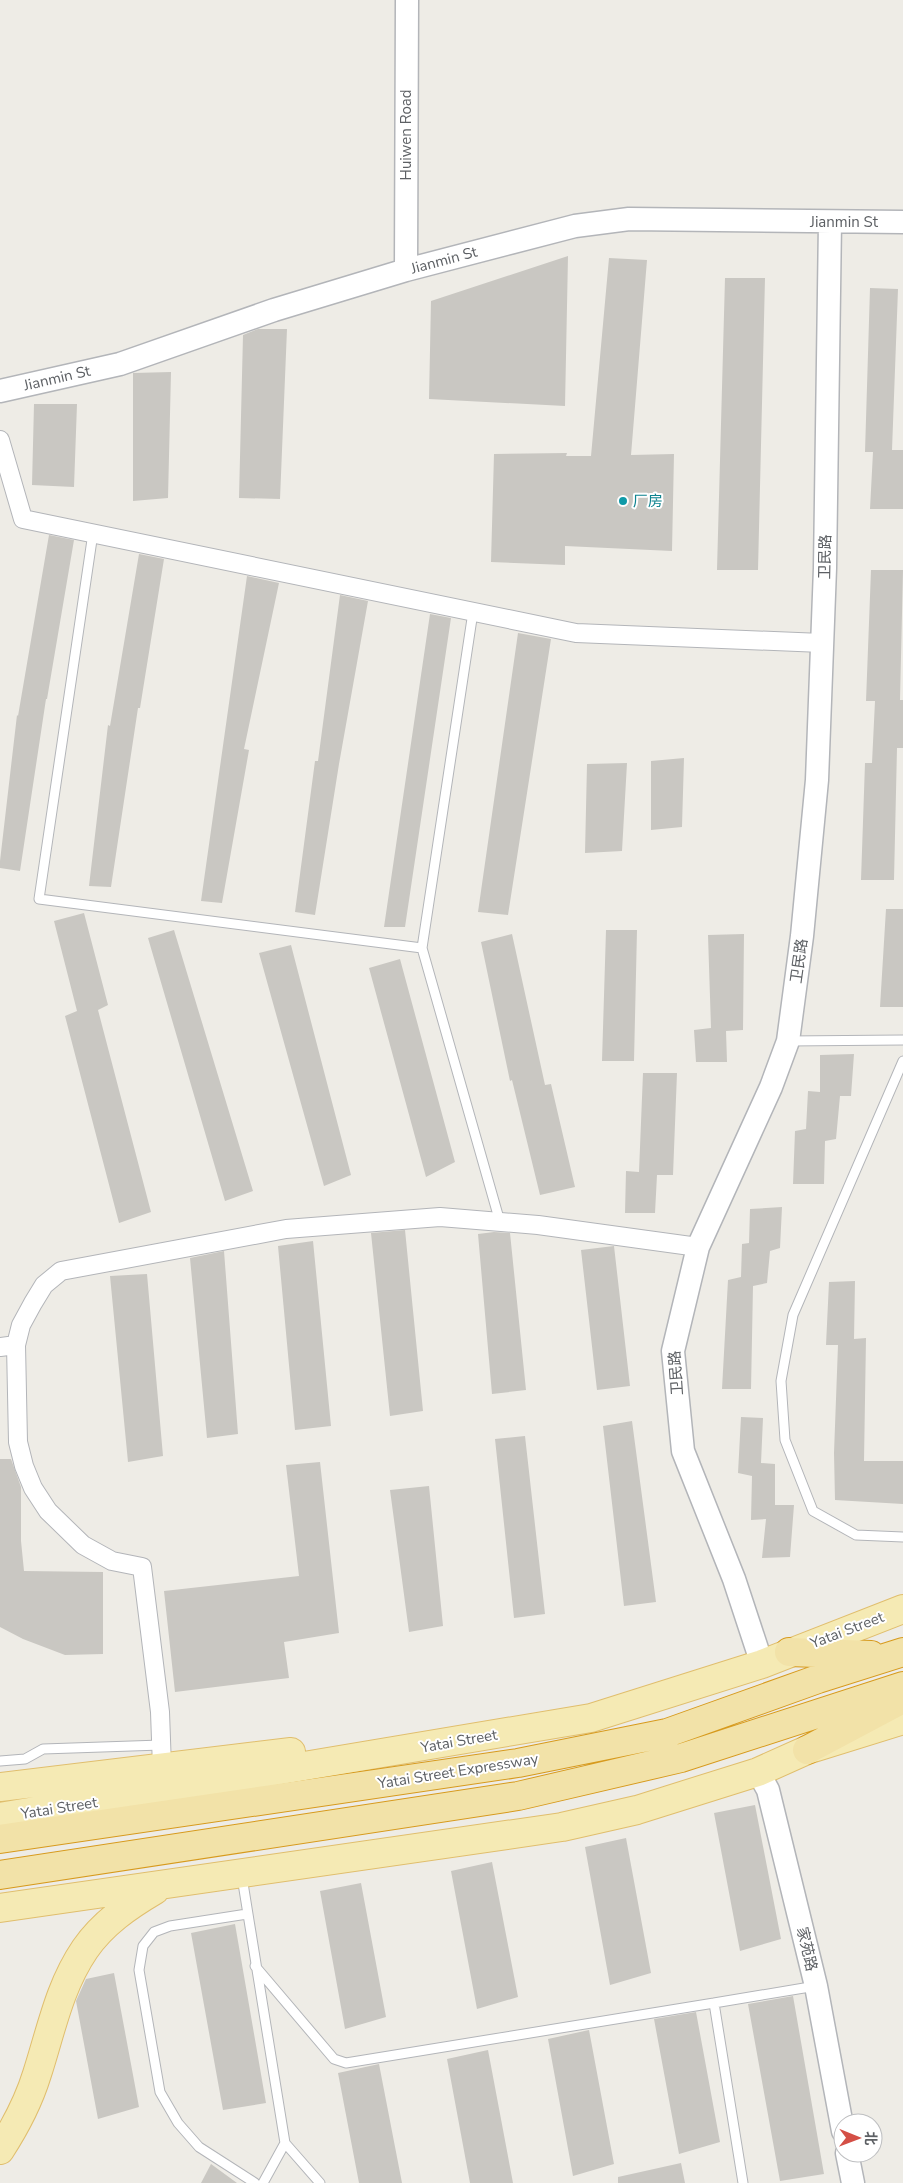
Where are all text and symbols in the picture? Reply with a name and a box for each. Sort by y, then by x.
street label: Huiwen Road [396,89,416,181]
street label: Jianmin St [809,212,879,232]
street label: Jianmin St [408,241,480,279]
street label: Jianmin St [21,360,93,396]
place label: 厂房 [633,491,663,511]
marker: 厂房 [617,495,629,507]
street label: 卫民路 [815,534,835,580]
street label: 卫民路 [786,937,812,985]
street label: 卫民路 [664,1350,688,1396]
street label: Yatai Street [806,1607,887,1654]
street label: Yatai Street [418,1724,499,1758]
street label: Yatai Street Expressway [375,1748,540,1794]
street label: Yatai Street [18,1792,99,1824]
street label: 家苑路 [792,1925,822,1973]
north arrow [833,2113,883,2163]
text: 北 [861,2131,880,2145]

